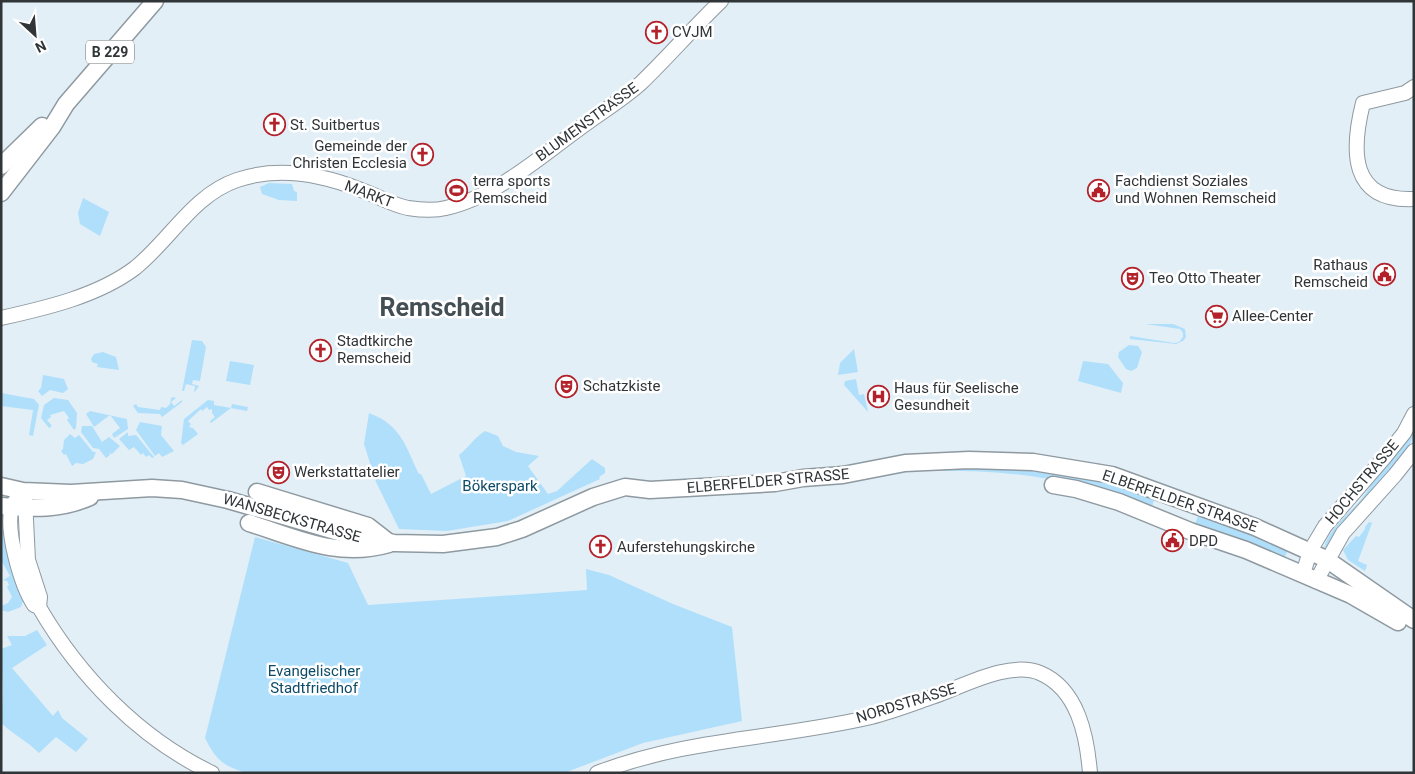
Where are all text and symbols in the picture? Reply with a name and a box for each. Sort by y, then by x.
north arrow [10,10,60,60]
church icon: CVJM [644,20,668,44]
place label: CVJM [672,23,713,41]
text: N [33,37,49,56]
road number: B 229 [86,41,134,64]
street label: BLUMENSTRASSE [532,79,642,165]
church icon: St. Suitbertus [262,113,286,137]
place label: St. Suitbertus [290,116,380,134]
place label: Gemeinde der Christen Ecclesia [292,137,407,172]
church icon: Gemeinde der Christen Ecclesia [411,143,435,167]
place label: terra sports Remscheid [473,172,550,207]
place label: Fachdienst Soziales und Wohnen Remscheid [1115,172,1276,207]
street label: MARKT [342,177,396,211]
sports icon: terra sports Remscheid [445,178,469,202]
public building icon: Fachdienst Soziales und Wohnen Remscheid [1087,178,1111,202]
place label: Rathaus Remscheid [1294,256,1368,291]
public building icon: Rathaus Remscheid [1372,262,1396,286]
theatre icon: Teo Otto Theater [1121,266,1145,290]
place label: Teo Otto Theater [1149,269,1261,287]
district label: Remscheid [379,293,505,322]
supermarket icon: Allee-Center [1204,304,1228,328]
place label: Allee-Center [1232,307,1313,325]
place label: Stadtkirche Remscheid [337,332,413,367]
church icon: Stadtkirche Remscheid [309,338,333,362]
theatre icon: Schatzkiste [555,374,579,398]
place label: Schatzkiste [583,377,660,395]
place label: Haus für Seelische Gesundheit [894,379,1019,414]
hospital icon: Haus für Seelische Gesundheit [866,385,890,409]
street label: HOCHSTRASSE [1321,436,1403,528]
theatre icon: Werkstattatelier [266,460,290,484]
place label: Werkstattatelier [294,463,400,481]
street label: ELBERFELDER STRASSE [686,465,851,497]
street label: ELBERFELDER STRASSE [1100,466,1261,536]
park label: Bökerspark [462,477,538,495]
street label: WANSBECKSTRASSE [221,490,363,546]
public building icon: DPD [1161,529,1185,553]
place label: DPD [1189,532,1218,550]
church icon: Auferstehungskirche [589,535,613,559]
place label: Auferstehungskirche [617,538,755,556]
park label: Evangelischer Stadtfriedhof [268,662,360,697]
street label: NORDSTRASSE [854,679,958,727]

